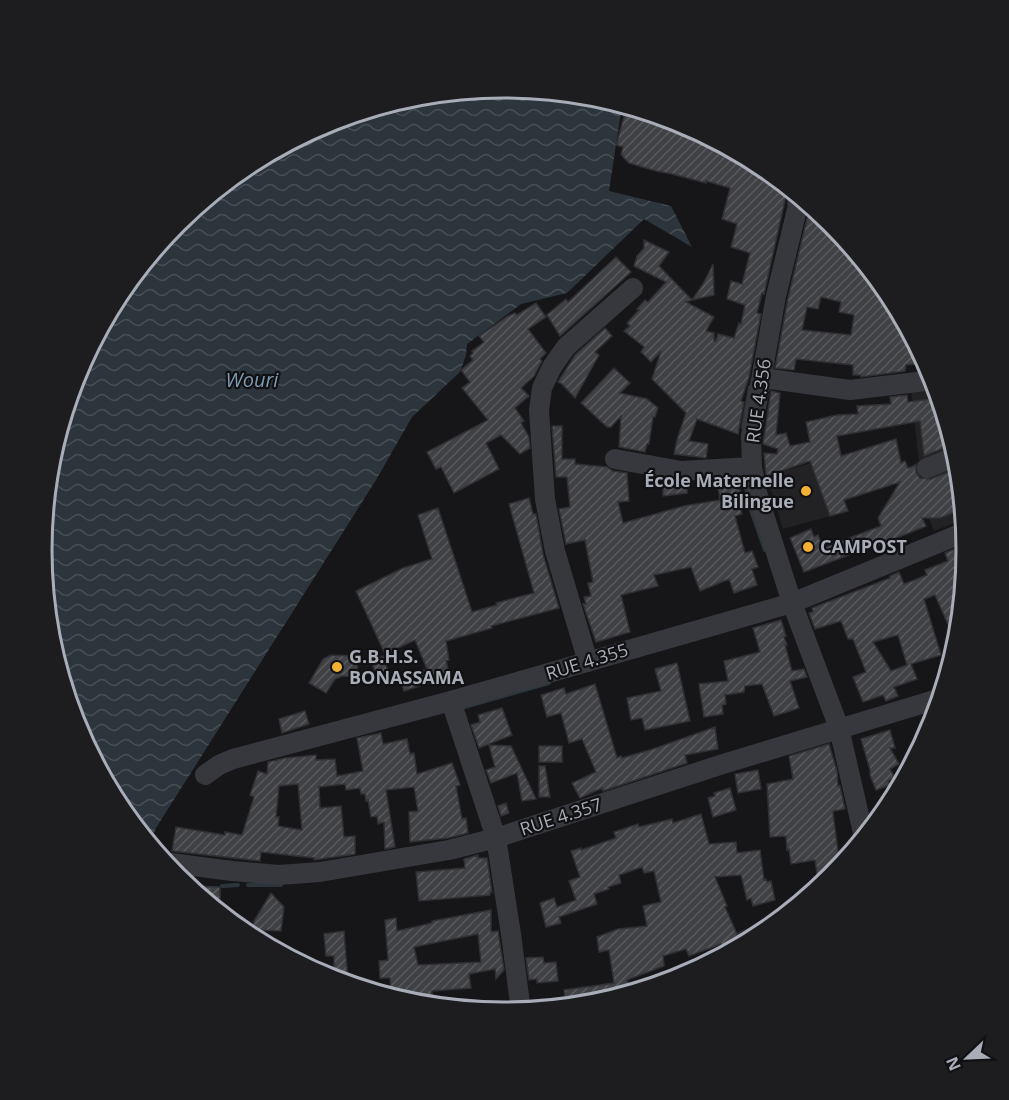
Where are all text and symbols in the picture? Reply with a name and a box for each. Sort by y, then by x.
street label: RUE 4.356 [740,357,776,445]
water label: Wouri [226,366,279,393]
place label: École Maternelle Bilingue [644,468,794,513]
marker: École Maternelle Bilingue [799,484,813,498]
place label: CAMPOST [820,534,907,558]
marker: CAMPOST [801,540,815,554]
street label: RUE 4.355 [543,637,631,685]
place label: G.B.H.S. BONASSAMA [349,644,465,689]
marker: G.B.H.S. BONASSAMA [330,660,344,674]
street label: RUE 4.357 [517,792,605,841]
north arrow [937,1028,997,1088]
text: N [941,1054,966,1074]

